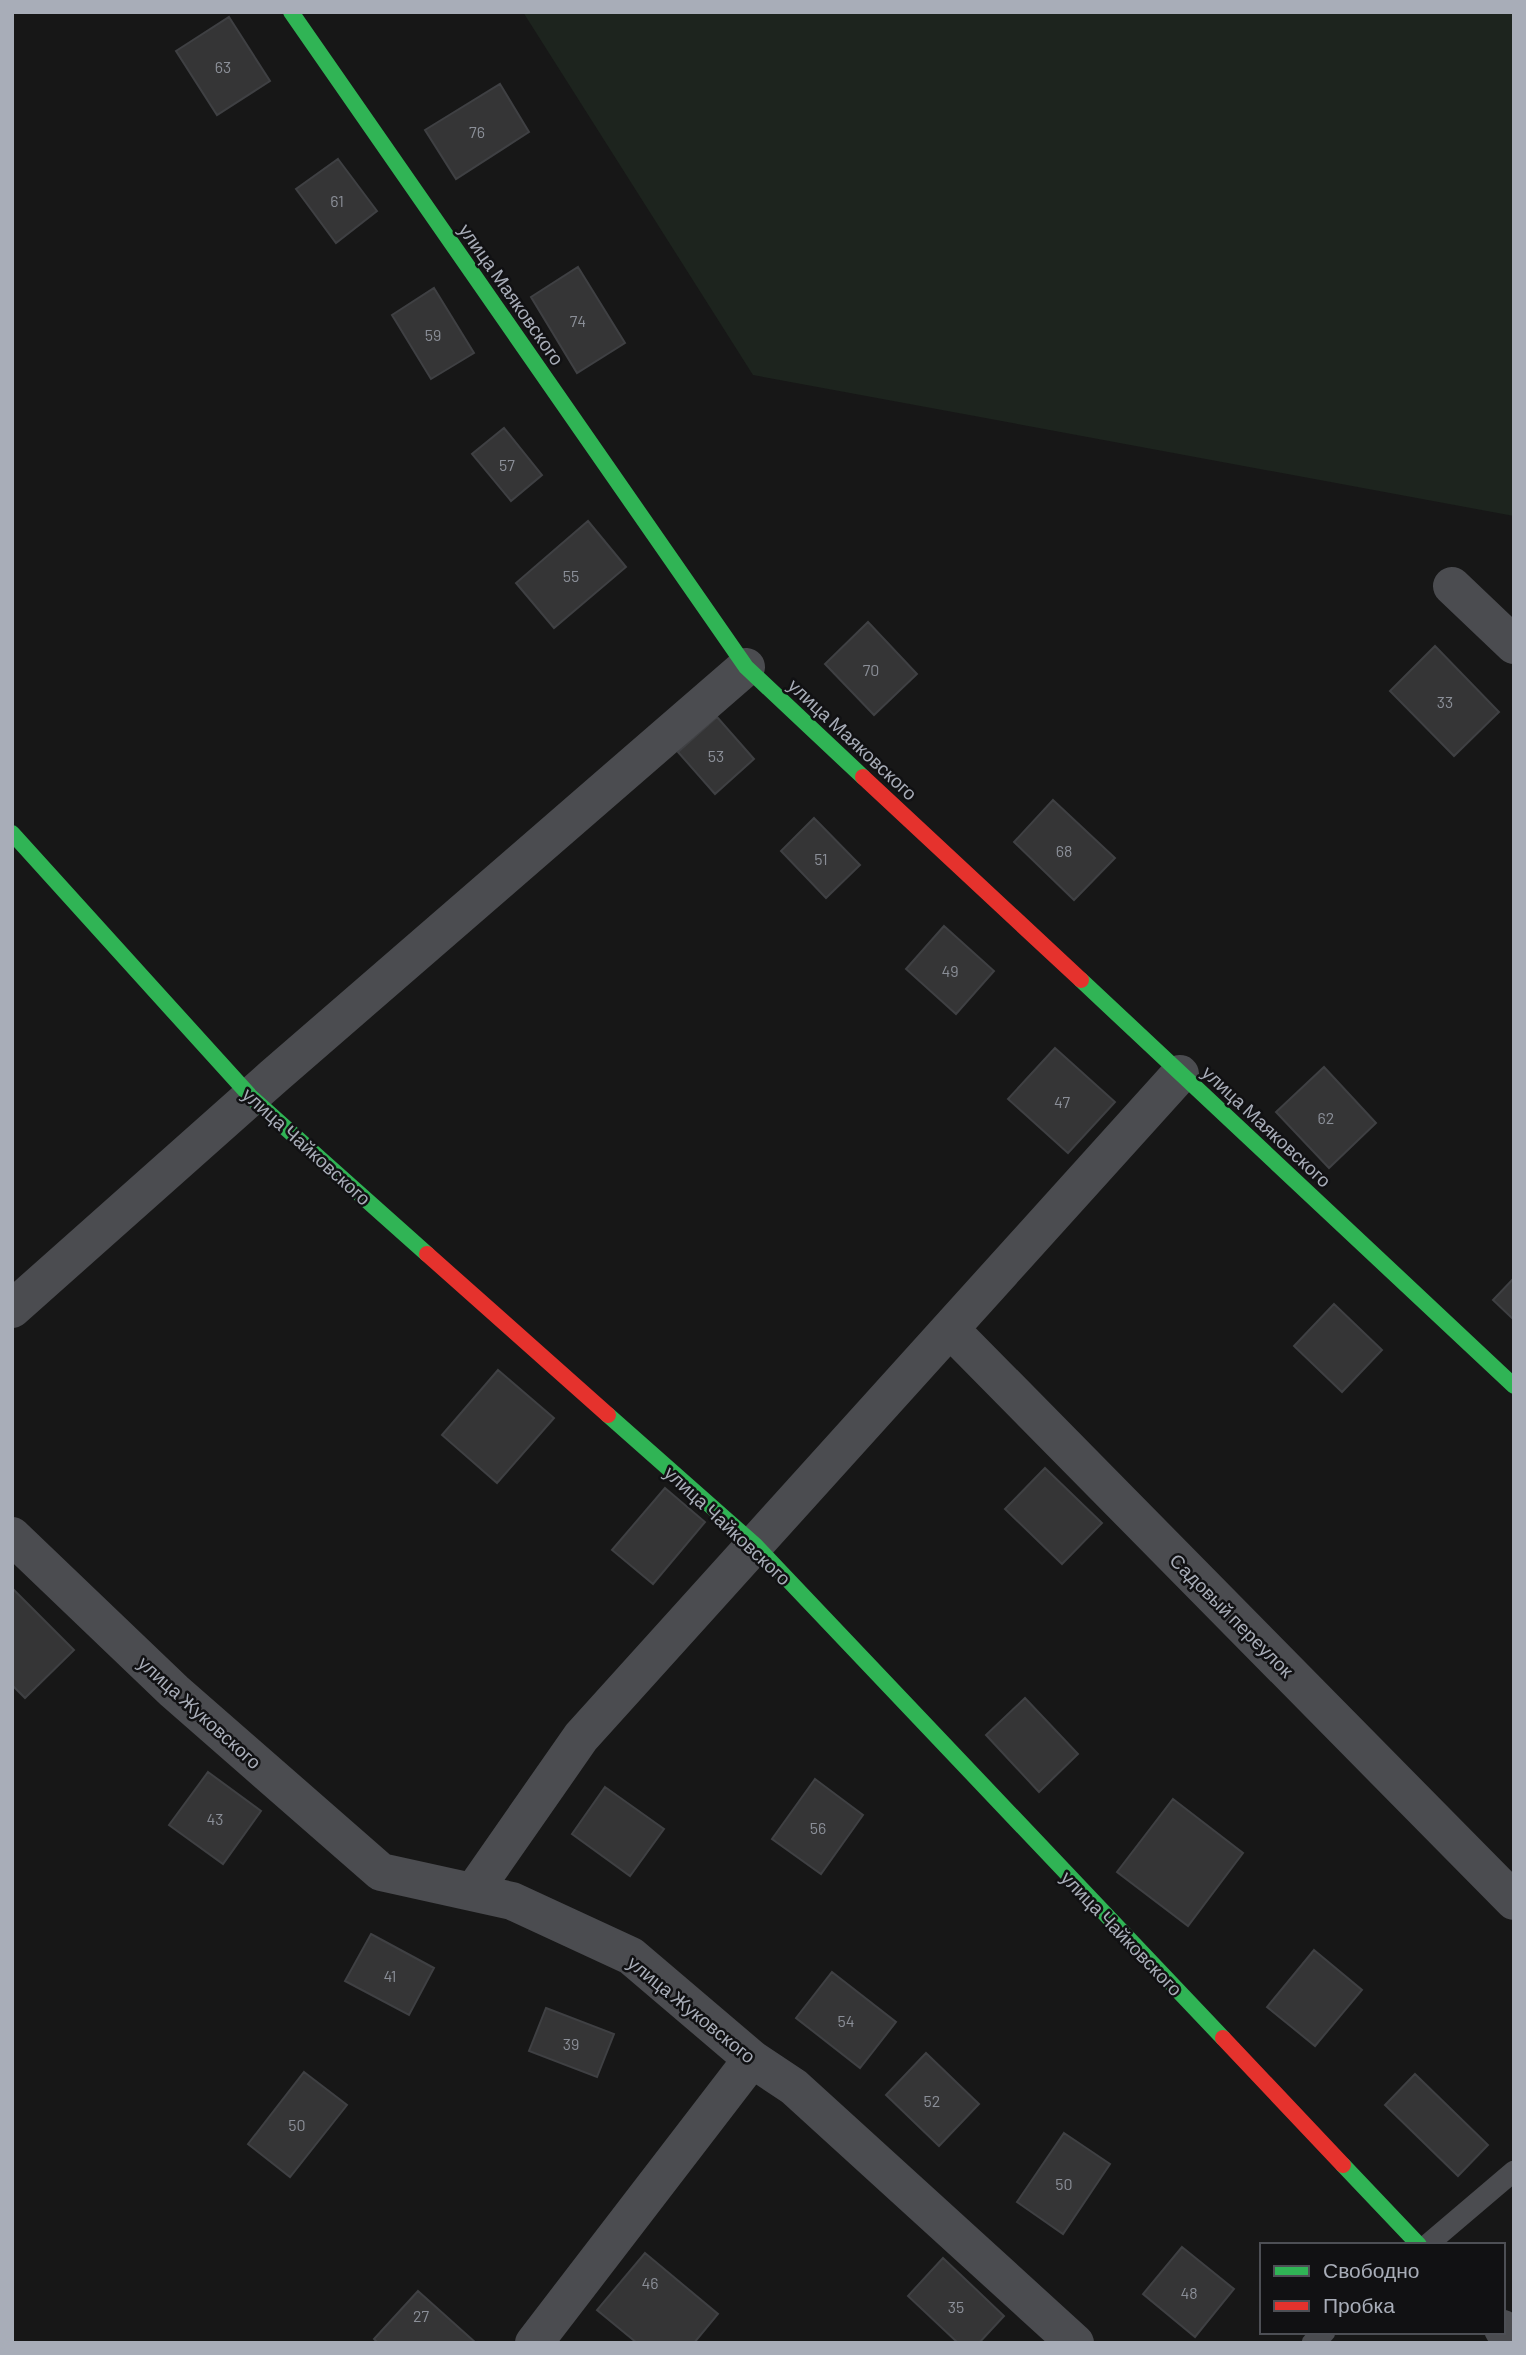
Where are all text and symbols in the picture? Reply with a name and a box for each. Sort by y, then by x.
house number: 63 [215,57,231,76]
house number: 76 [469,122,485,141]
house number: 61 [330,191,344,210]
street label: улица Маяковского [455,219,569,369]
house number: 74 [570,311,586,330]
house number: 59 [425,325,441,344]
house number: 57 [499,455,515,474]
house number: 55 [563,566,579,585]
house number: 70 [863,660,879,679]
street label: улица Маяковского [784,673,922,805]
house number: 33 [1437,692,1453,711]
house number: 53 [708,746,724,765]
house number: 68 [1056,841,1072,860]
house number: 51 [814,849,828,868]
house number: 49 [941,961,959,980]
street label: улица Маяковского [1198,1060,1336,1192]
street label: улица Чайковского [238,1082,376,1210]
house number: 47 [1054,1092,1070,1111]
house number: 62 [1318,1108,1334,1127]
street label: улица Чайковского [660,1460,796,1590]
street label: Садовый переулок [1165,1548,1299,1682]
street label: улица Жуковского [134,1651,266,1773]
house number: 43 [206,1809,224,1828]
house number: 56 [810,1818,826,1837]
street label: улица Чайковского [1057,1866,1187,2000]
street label: улица Жуковского [624,1950,760,2068]
house number: 41 [384,1966,396,1985]
house number: 54 [837,2011,855,2030]
house number: 39 [563,2034,579,2053]
house number: 52 [924,2091,940,2110]
house number: 50 [288,2115,306,2134]
house number: 50 [1055,2174,1073,2193]
legend [1260,2243,1505,2334]
text: Свободно [1323,2257,1420,2282]
house number: 46 [641,2273,659,2292]
house number: 48 [1180,2283,1198,2302]
text: Пробка [1323,2292,1395,2317]
house number: 35 [948,2297,964,2316]
house number: 27 [413,2306,429,2325]

